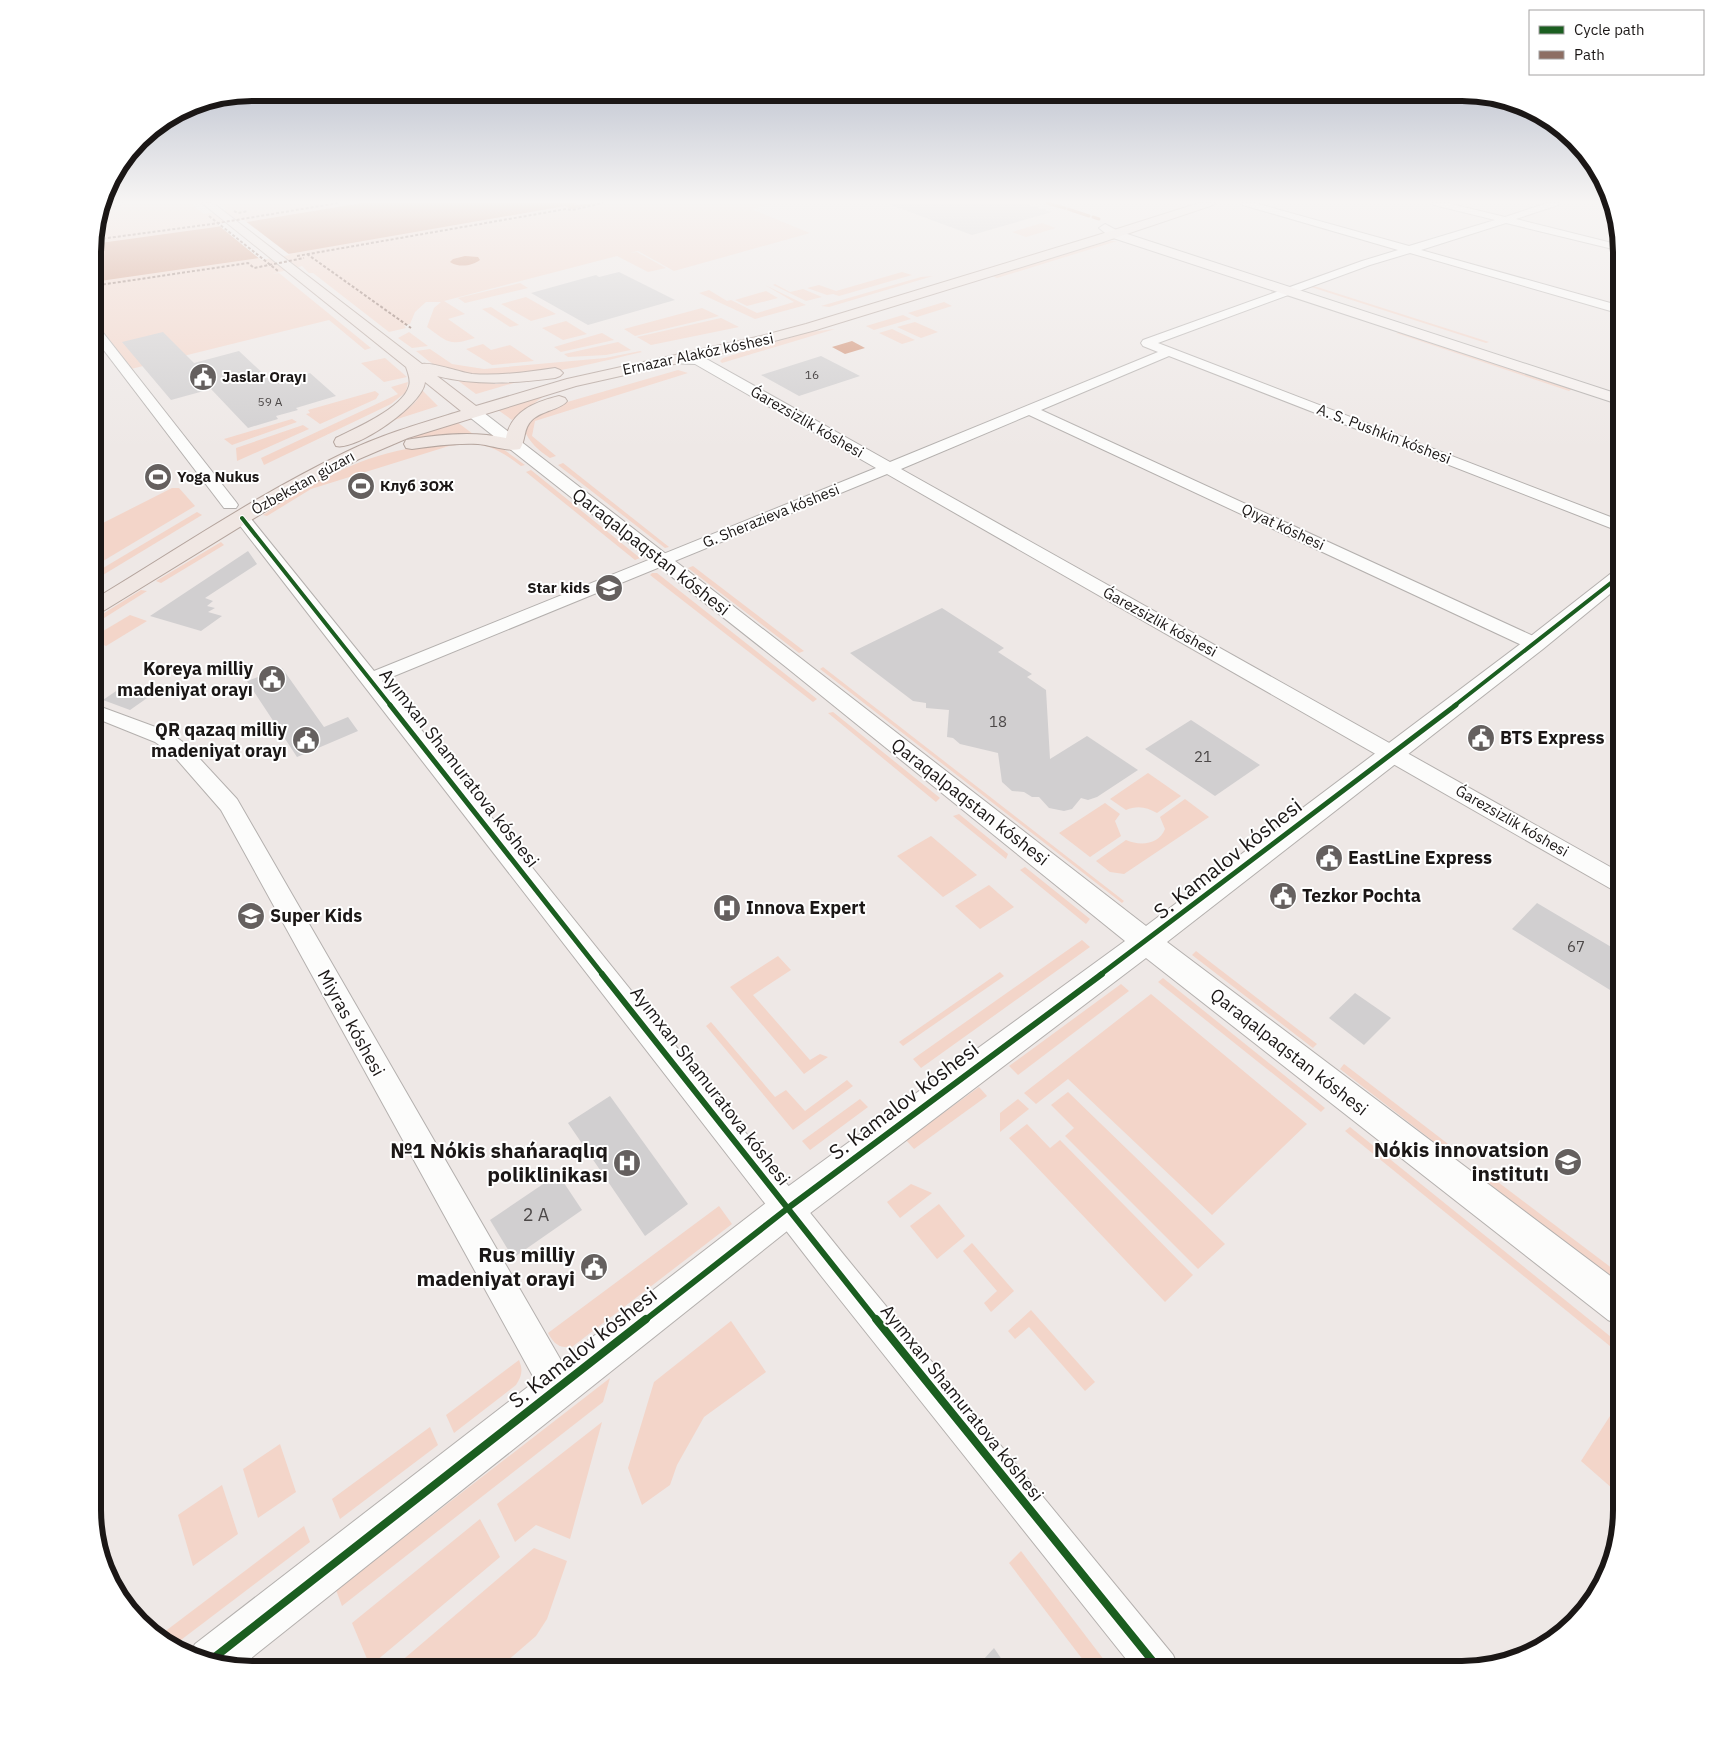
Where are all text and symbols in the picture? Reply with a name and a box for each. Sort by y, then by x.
legend [1529,10,1704,75]
text: Cycle path [1574,20,1645,39]
text: Path [1574,45,1605,64]
street label: Ernazar Alakóz kóshesi [621,328,775,379]
public building icon: Jaslar Orayı [188,362,218,392]
place label: Jaslar Orayı [222,367,306,386]
house number: 16 [805,367,819,382]
street label: Ǵarezsizlik kóshesi [747,381,867,462]
house number: 59 А [258,394,283,409]
street label: A. S. Pushkin kóshesi [1314,399,1454,468]
street label: Ózbekstan gúzarı [248,446,358,519]
sports icon: Yoga Nukus [143,462,173,492]
place label: Yoga Nukus [177,467,260,486]
sports icon: Клуб ЗОЖ [346,471,376,501]
place label: Клуб ЗОЖ [380,476,454,495]
street label: G. Sherazieva kóshesi [700,479,842,552]
street label: Qaraqalpaqstan kóshesi [568,483,735,621]
street label: Qıyat kóshesi [1239,499,1328,554]
school or university icon: Star kids [594,573,624,603]
place label: Star kids [527,578,590,597]
street label: Ǵarezsizlik kóshesi [1100,582,1221,661]
place label: Koreya milliy madeniyat orayı [117,657,253,701]
public building icon: Koreya milliy madeniyat orayı [257,664,287,694]
street label: Ayımxan Shamuratova kóshesi [375,664,544,872]
house number: 18 [989,712,1007,731]
place label: QR qazaq milliy madeniyat orayı [151,718,287,762]
public building icon: BTS Express [1466,723,1496,753]
public building icon: QR qazaq milliy madeniyat orayı [291,725,321,755]
place label: BTS Express [1500,726,1605,749]
street label: Qaraqalpaqstan kóshesi [887,733,1054,871]
house number: 21 [1194,747,1212,766]
street label: Ǵarezsizlik kóshesi [1452,780,1572,861]
street label: S. Kamalov kóshesi [1148,792,1307,925]
public building icon: EastLine Express [1314,843,1344,873]
place label: EastLine Express [1348,846,1492,869]
public building icon: Tezkor Pochta [1268,881,1298,911]
place label: Tezkor Pochta [1302,884,1421,907]
hospital icon: Innova Expert [712,893,742,923]
place label: Innova Expert [746,896,866,919]
school or university icon: Super Kids [236,901,266,931]
place label: Super Kids [270,904,362,927]
house number: 67 [1567,937,1585,956]
street label: Miyras kóshesi [313,965,390,1080]
street label: Ayımxan Shamuratova kóshesi [626,982,795,1190]
street label: Qaraqalpaqstan kóshesi [1206,983,1373,1121]
street label: S. Kamalov kóshesi [823,1035,984,1166]
place label: Nókis innovatsion institutı [1374,1135,1549,1187]
place label: №1 Nókis shańaraqlıq poliklinikası [390,1136,608,1188]
school or university icon: Nókis innovatsion institutı [1553,1147,1583,1177]
hospital icon: №1 Nókis shańaraqlıq poliklinikası [612,1148,642,1178]
house number: 2 А [523,1203,550,1226]
place label: Rus milliy madeniyat orayi [416,1240,576,1292]
public building icon: Rus milliy madeniyat orayi [579,1252,609,1282]
street label: S. Kamalov kóshesi [503,1281,662,1414]
street label: Ayımxan Shamuratova kóshesi [876,1300,1049,1506]

